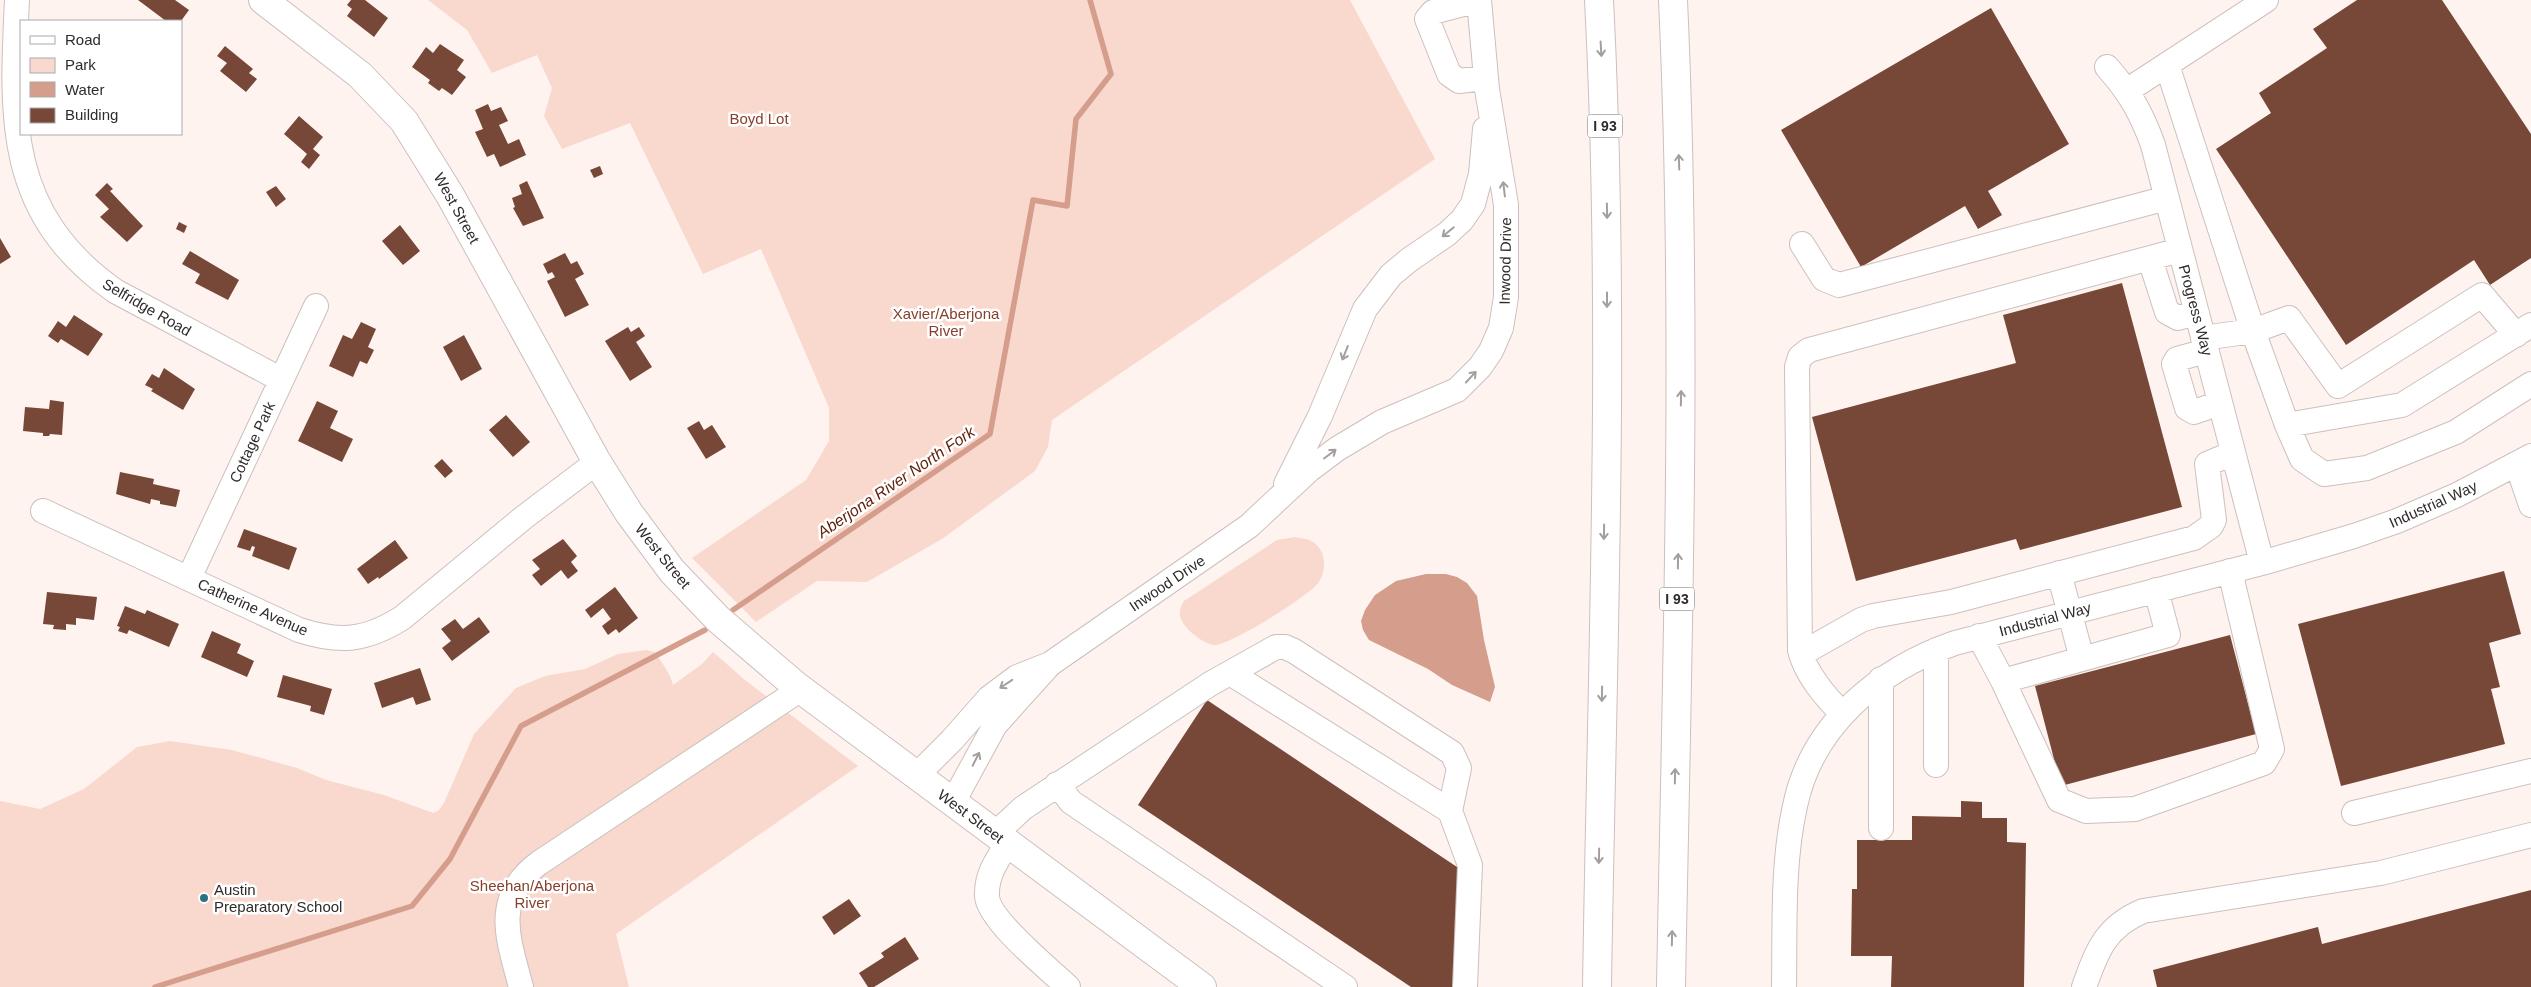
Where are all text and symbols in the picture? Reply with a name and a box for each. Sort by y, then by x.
legend [20,20,182,135]
text: Road [65,31,101,48]
one-way arrow [1597,40,1606,56]
text: Park [65,56,96,73]
text: Water [65,81,104,98]
text: Building [65,106,118,123]
park label: Boyd Lot [729,110,789,127]
road number: I 93 [1588,114,1622,138]
one-way arrow [1674,155,1684,171]
street label: West Street [431,170,484,247]
one-way arrow [1499,181,1509,197]
one-way arrow [1602,203,1611,219]
street label: Inwood Drive [1496,217,1514,305]
one-way arrow [1442,227,1455,238]
street label: Progress Way [2176,263,2216,358]
street label: Selfridge Road [100,275,194,339]
one-way arrow [1602,292,1612,308]
park label: Xavier/Aberjona River [893,305,1000,339]
one-way arrow [1340,345,1350,360]
one-way arrow [1465,370,1477,383]
one-way arrow [1676,391,1685,407]
street label: Cottage Park [226,398,278,485]
water label: Aberjona River North Fork [813,422,979,542]
one-way arrow [1323,449,1337,459]
street label: Industrial Way [2386,477,2480,531]
street label: West Street [632,520,695,592]
one-way arrow [1599,523,1609,539]
street label: Inwood Drive [1126,551,1208,615]
one-way arrow [1673,553,1683,570]
street label: Catherine Avenue [195,575,311,639]
road number: I 93 [1660,588,1694,610]
street label: Industrial Way [1997,598,2093,639]
one-way arrow [1000,679,1014,689]
one-way arrow [1597,686,1606,702]
one-way arrow [972,752,981,767]
one-way arrow [1670,768,1680,784]
street label: West Street [935,786,1008,847]
one-way arrow [1594,848,1604,864]
park label: Sheehan/Aberjona River [470,877,595,911]
place label: Austin Preparatory School [214,881,342,915]
marker: Austin Preparatory School [198,892,210,904]
one-way arrow [1667,931,1677,947]

